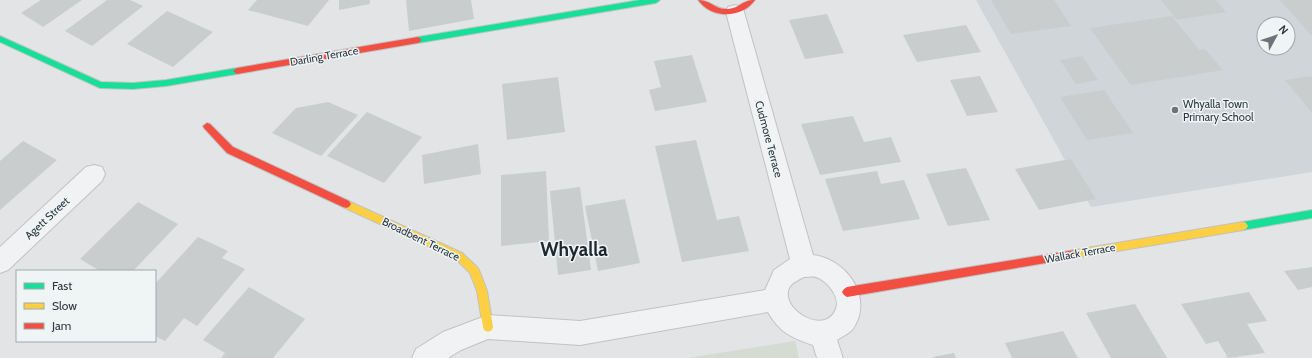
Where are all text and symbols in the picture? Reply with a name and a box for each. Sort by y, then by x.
north arrow [1256,16,1296,56]
text: N [1276,22,1292,37]
street label: Darling Terrace [289,43,360,69]
place label: Whyalla Town Primary School [1183,97,1254,124]
street label: Cudmore Terrace [752,99,786,179]
marker: Whyalla Town Primary School [1170,105,1180,115]
street label: Agett Street [22,194,72,242]
street label: Broadbent Terrace [380,214,462,264]
district label: Whyalla [540,238,608,261]
street label: Wallack Terrace [1044,240,1117,266]
legend [16,270,156,342]
text: Fast [52,278,72,293]
text: Slow [52,298,77,313]
text: Jam [51,318,71,333]

